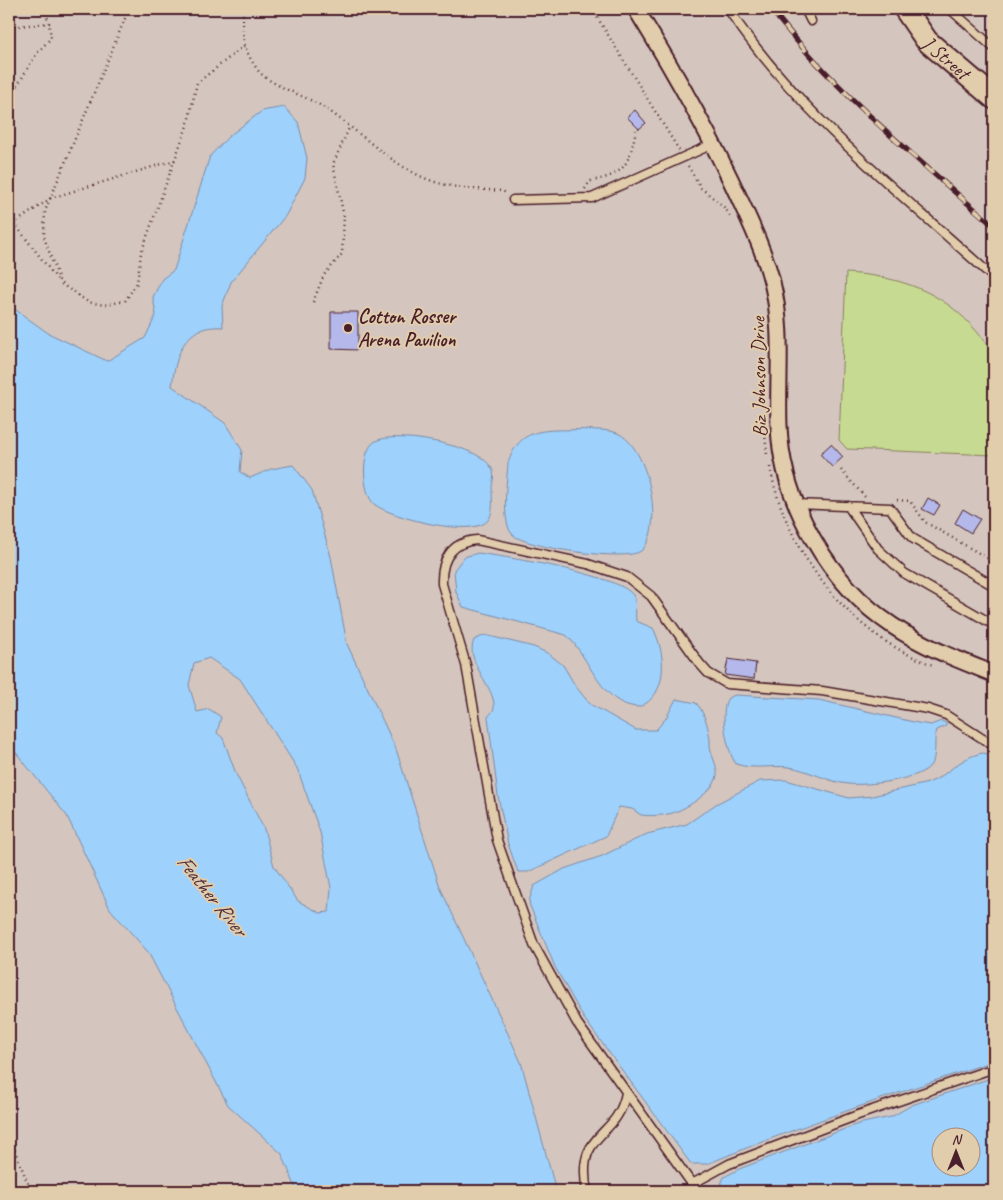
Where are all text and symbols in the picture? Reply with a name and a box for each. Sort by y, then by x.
street label: J Street [917,30,977,87]
place label: Cotton Rosser Arena Pavilion [358,304,458,352]
street label: Biz Johnson Drive [745,315,773,437]
marker: Cotton Rosser Arena Pavilion [342,322,354,334]
water label: Feather River [171,849,255,944]
north arrow [930,1128,980,1178]
text: N [952,1131,963,1148]

